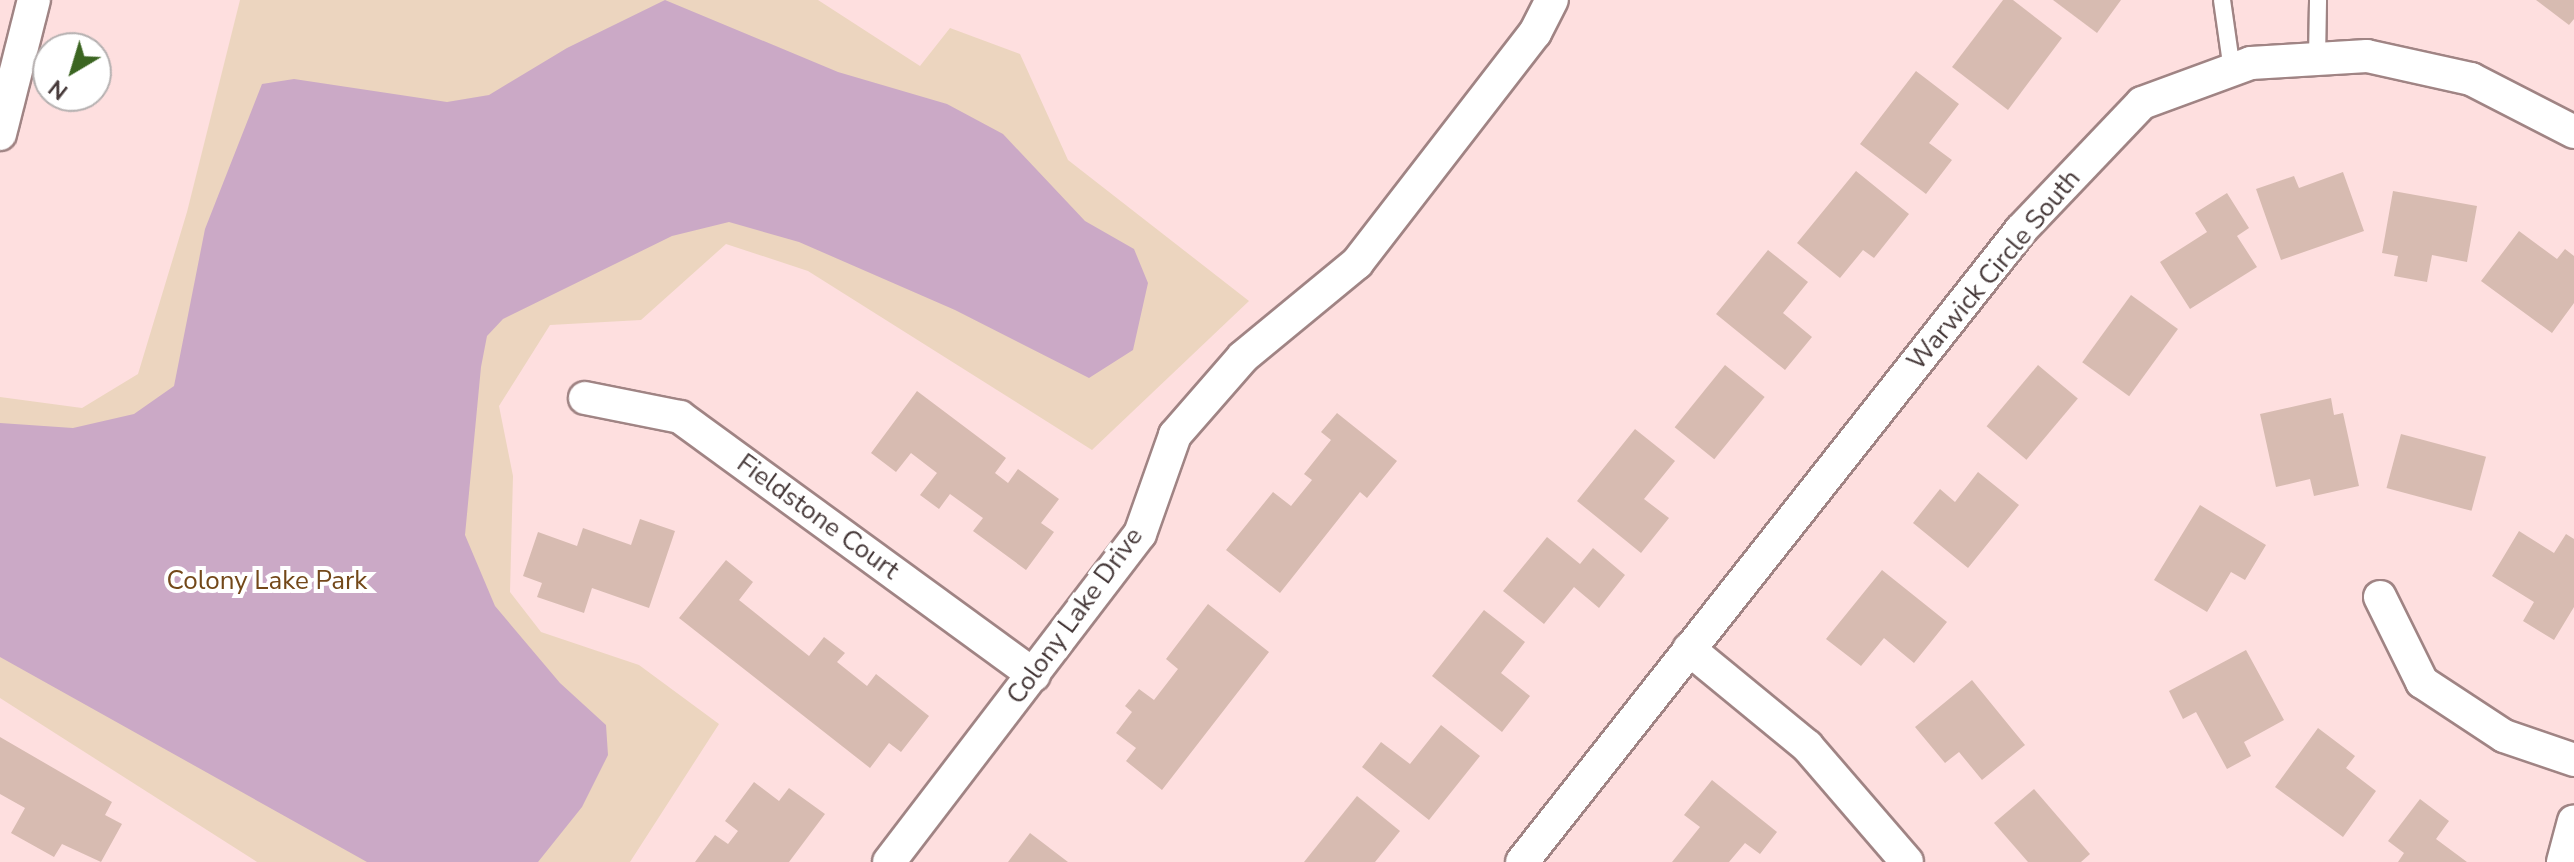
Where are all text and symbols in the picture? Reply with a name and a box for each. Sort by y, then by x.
north arrow [32,32,112,112]
text: N [43,72,74,106]
street label: Warwick Circle South [1901,163,2087,377]
street label: Fieldstone Court [731,448,905,586]
street label: Colony Lake Drive [1001,522,1149,710]
park label: Colony Lake Park [167,565,367,597]

